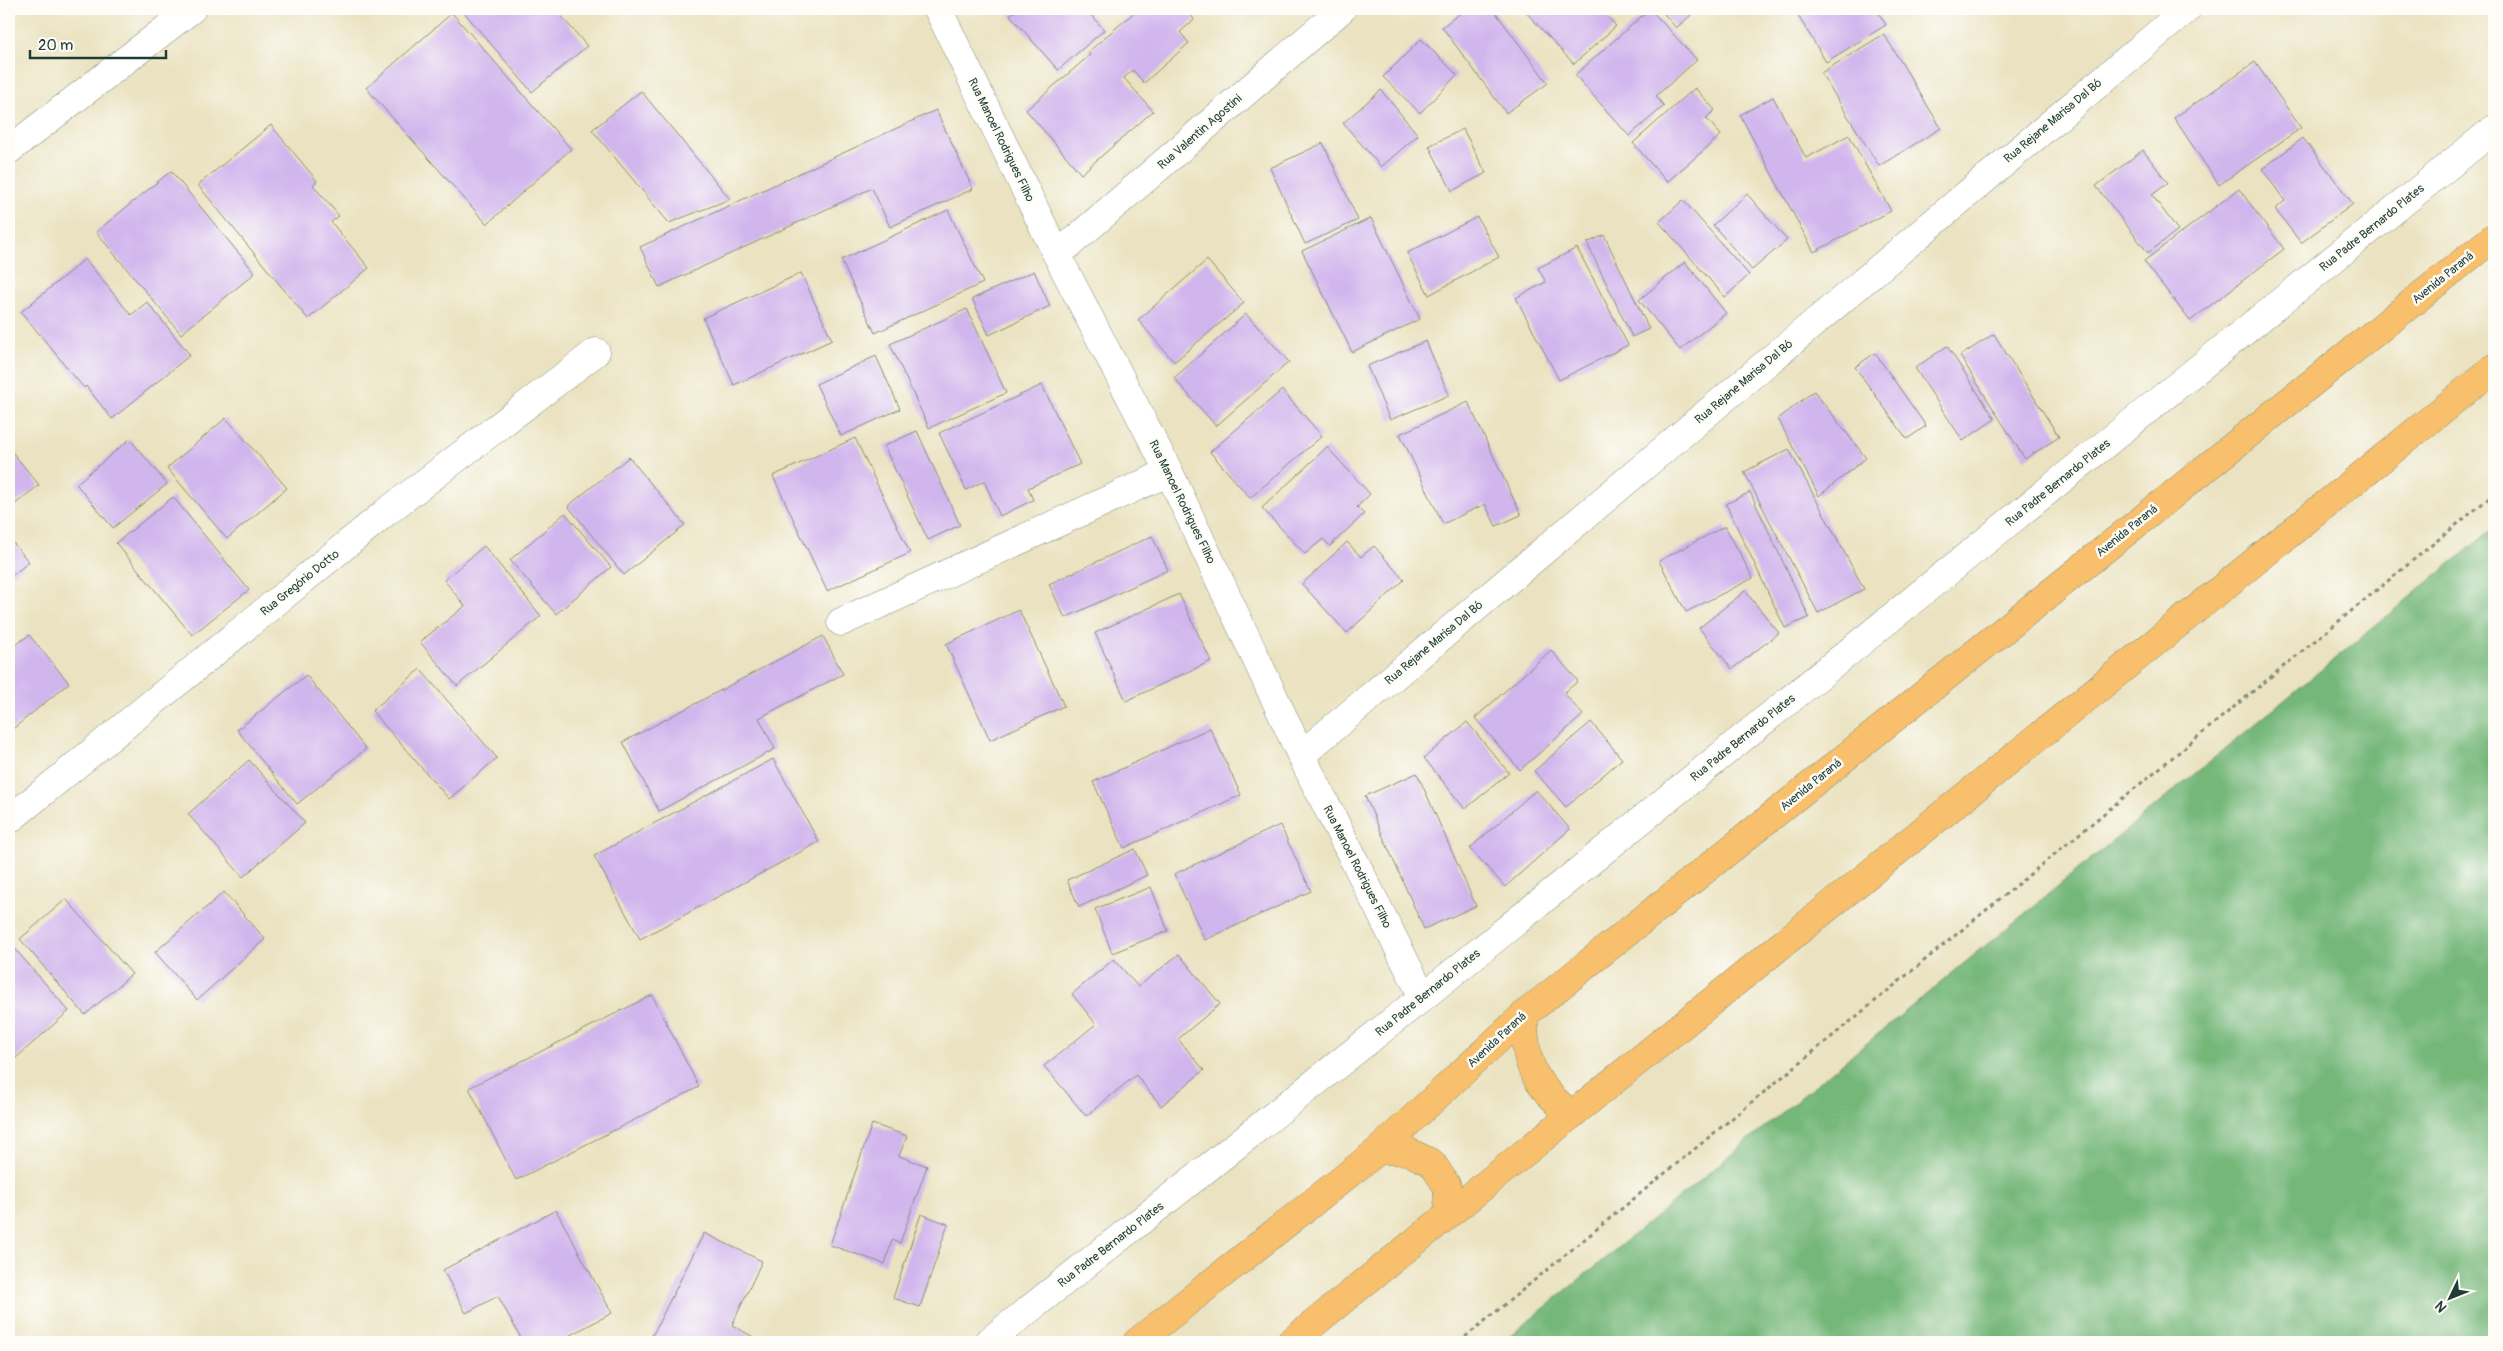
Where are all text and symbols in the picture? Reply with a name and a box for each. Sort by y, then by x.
scale bar [30,28,166,60]
text: 20 m [38,36,73,55]
street label: Rua Rejane Marisa Dal Bó [2001,75,2105,166]
street label: Rua Manoel Rodrigues Filho [964,76,1038,205]
street label: Rua Valentin Agostini [1155,91,1245,173]
street label: Rua Padre Bernardo Plates [2317,181,2428,275]
street label: Avenida Paraná [2409,248,2477,307]
street label: Rua Rejane Marisa Dal Bó [1692,336,1796,427]
street label: Rua Padre Bernardo Plates [2003,436,2114,530]
street label: Rua Manoel Rodrigues Filho [1145,438,1219,567]
street label: Avenida Paraná [2093,501,2161,560]
street label: Rua Gregório Dotto [257,546,343,619]
street label: Rua Rejane Marisa Dal Bó [1382,597,1486,688]
street label: Rua Padre Bernardo Plates [1688,691,1799,785]
street label: Avenida Paraná [1777,755,1845,814]
street label: Rua Manoel Rodrigues Filho [1319,803,1395,931]
street label: Rua Padre Bernardo Plates [1373,946,1484,1040]
street label: Avenida Paraná [1465,1009,1530,1071]
street label: Rua Padre Bernardo Plates [1055,1199,1167,1291]
north arrow [2426,1274,2476,1324]
text: N [2431,1297,2450,1316]

